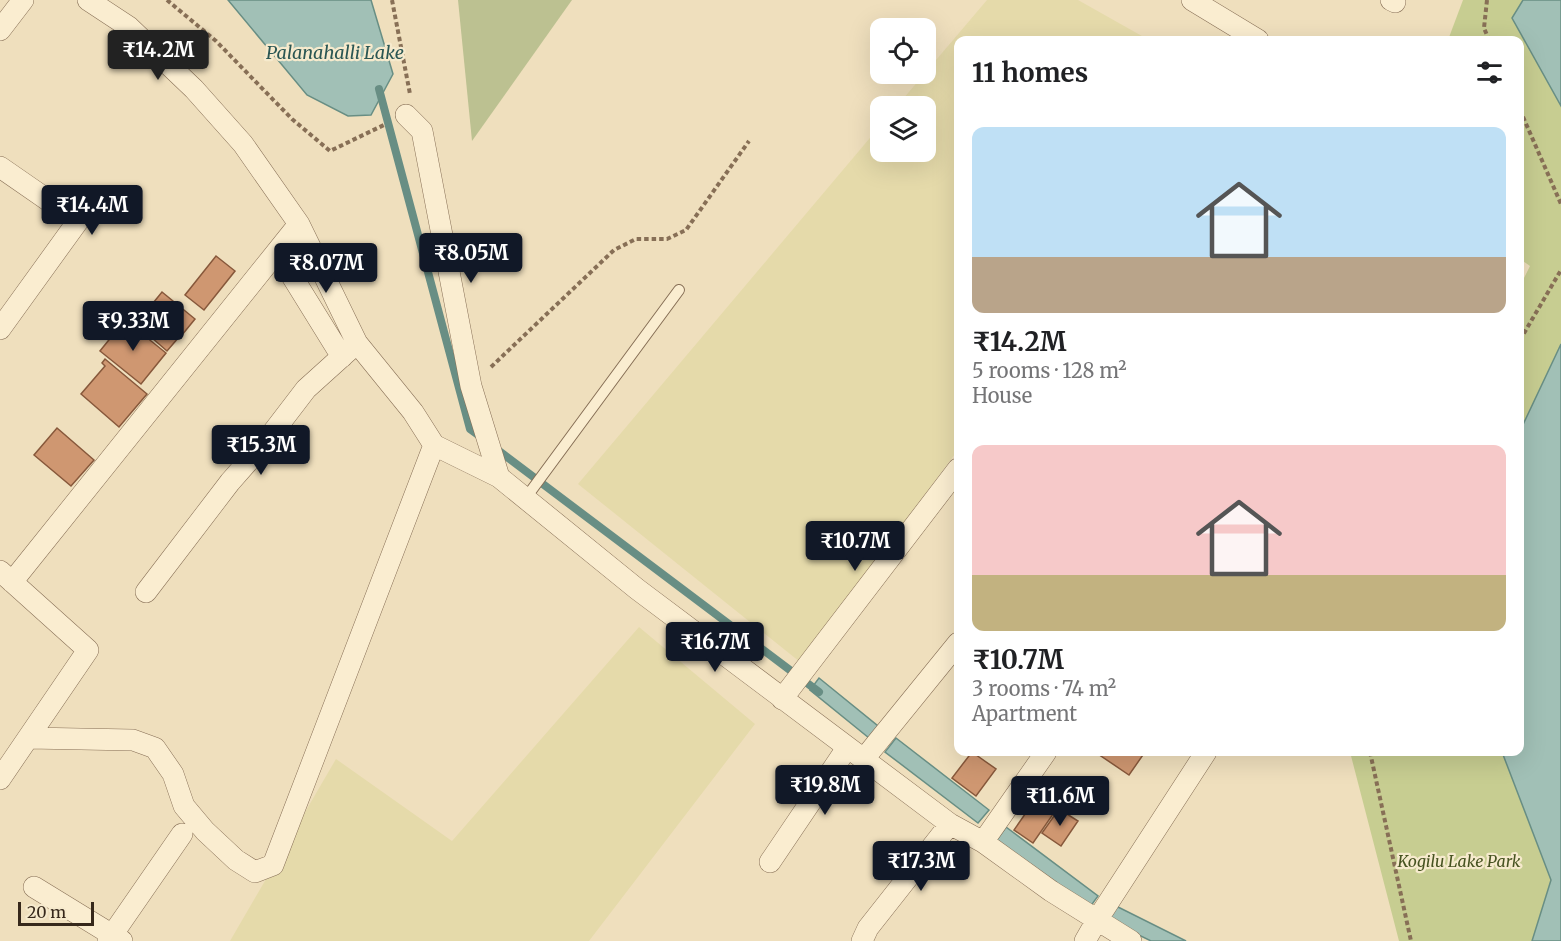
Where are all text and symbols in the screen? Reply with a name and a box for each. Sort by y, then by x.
map controls [870,18,936,162]
button: locate [870,18,936,84]
pin: ₹14.2M [109,30,207,81]
text: ₹14.2M [122,37,194,62]
water label: Palanahalli Lake [266,41,404,64]
text: 11 homes [972,56,1088,89]
icon: filters [1473,56,1506,89]
button: layers [870,96,936,162]
icon: home [1185,166,1293,274]
pin: ₹14.4M [43,185,141,236]
text: ₹14.4M [56,192,128,217]
pin: ₹8.05M [422,233,520,284]
text: ₹8.05M [433,240,509,265]
pin: ₹8.07M [277,243,375,294]
text: ₹8.07M [288,250,364,275]
pin: ₹9.33M [84,301,182,352]
text: ₹9.33M [97,308,169,333]
text: ₹14.2M [972,325,1066,358]
text: 5 rooms · 128 m² [972,358,1127,383]
text: House [972,383,1032,408]
pin: ₹15.3M [212,425,310,476]
text: ₹15.3M [226,432,296,457]
icon: home [1185,484,1293,592]
pin: ₹10.7M [806,521,904,572]
text: ₹10.7M [820,528,890,553]
pin: ₹16.7M [666,622,764,673]
text: ₹16.7M [680,629,750,654]
text: ₹10.7M [972,643,1064,676]
text: 3 rooms · 74 m² [972,676,1116,701]
text: Apartment [972,701,1077,726]
pin: ₹19.8M [776,765,874,816]
text: ₹19.8M [789,772,861,797]
pin: ₹11.6M [1011,776,1109,827]
text: ₹11.6M [1025,783,1095,808]
pin: ₹17.3M [872,841,970,892]
text: ₹17.3M [887,848,955,873]
park label: Kogilu Lake Park [1396,851,1521,871]
scale bar [18,899,94,926]
text: 20 m [27,902,66,922]

